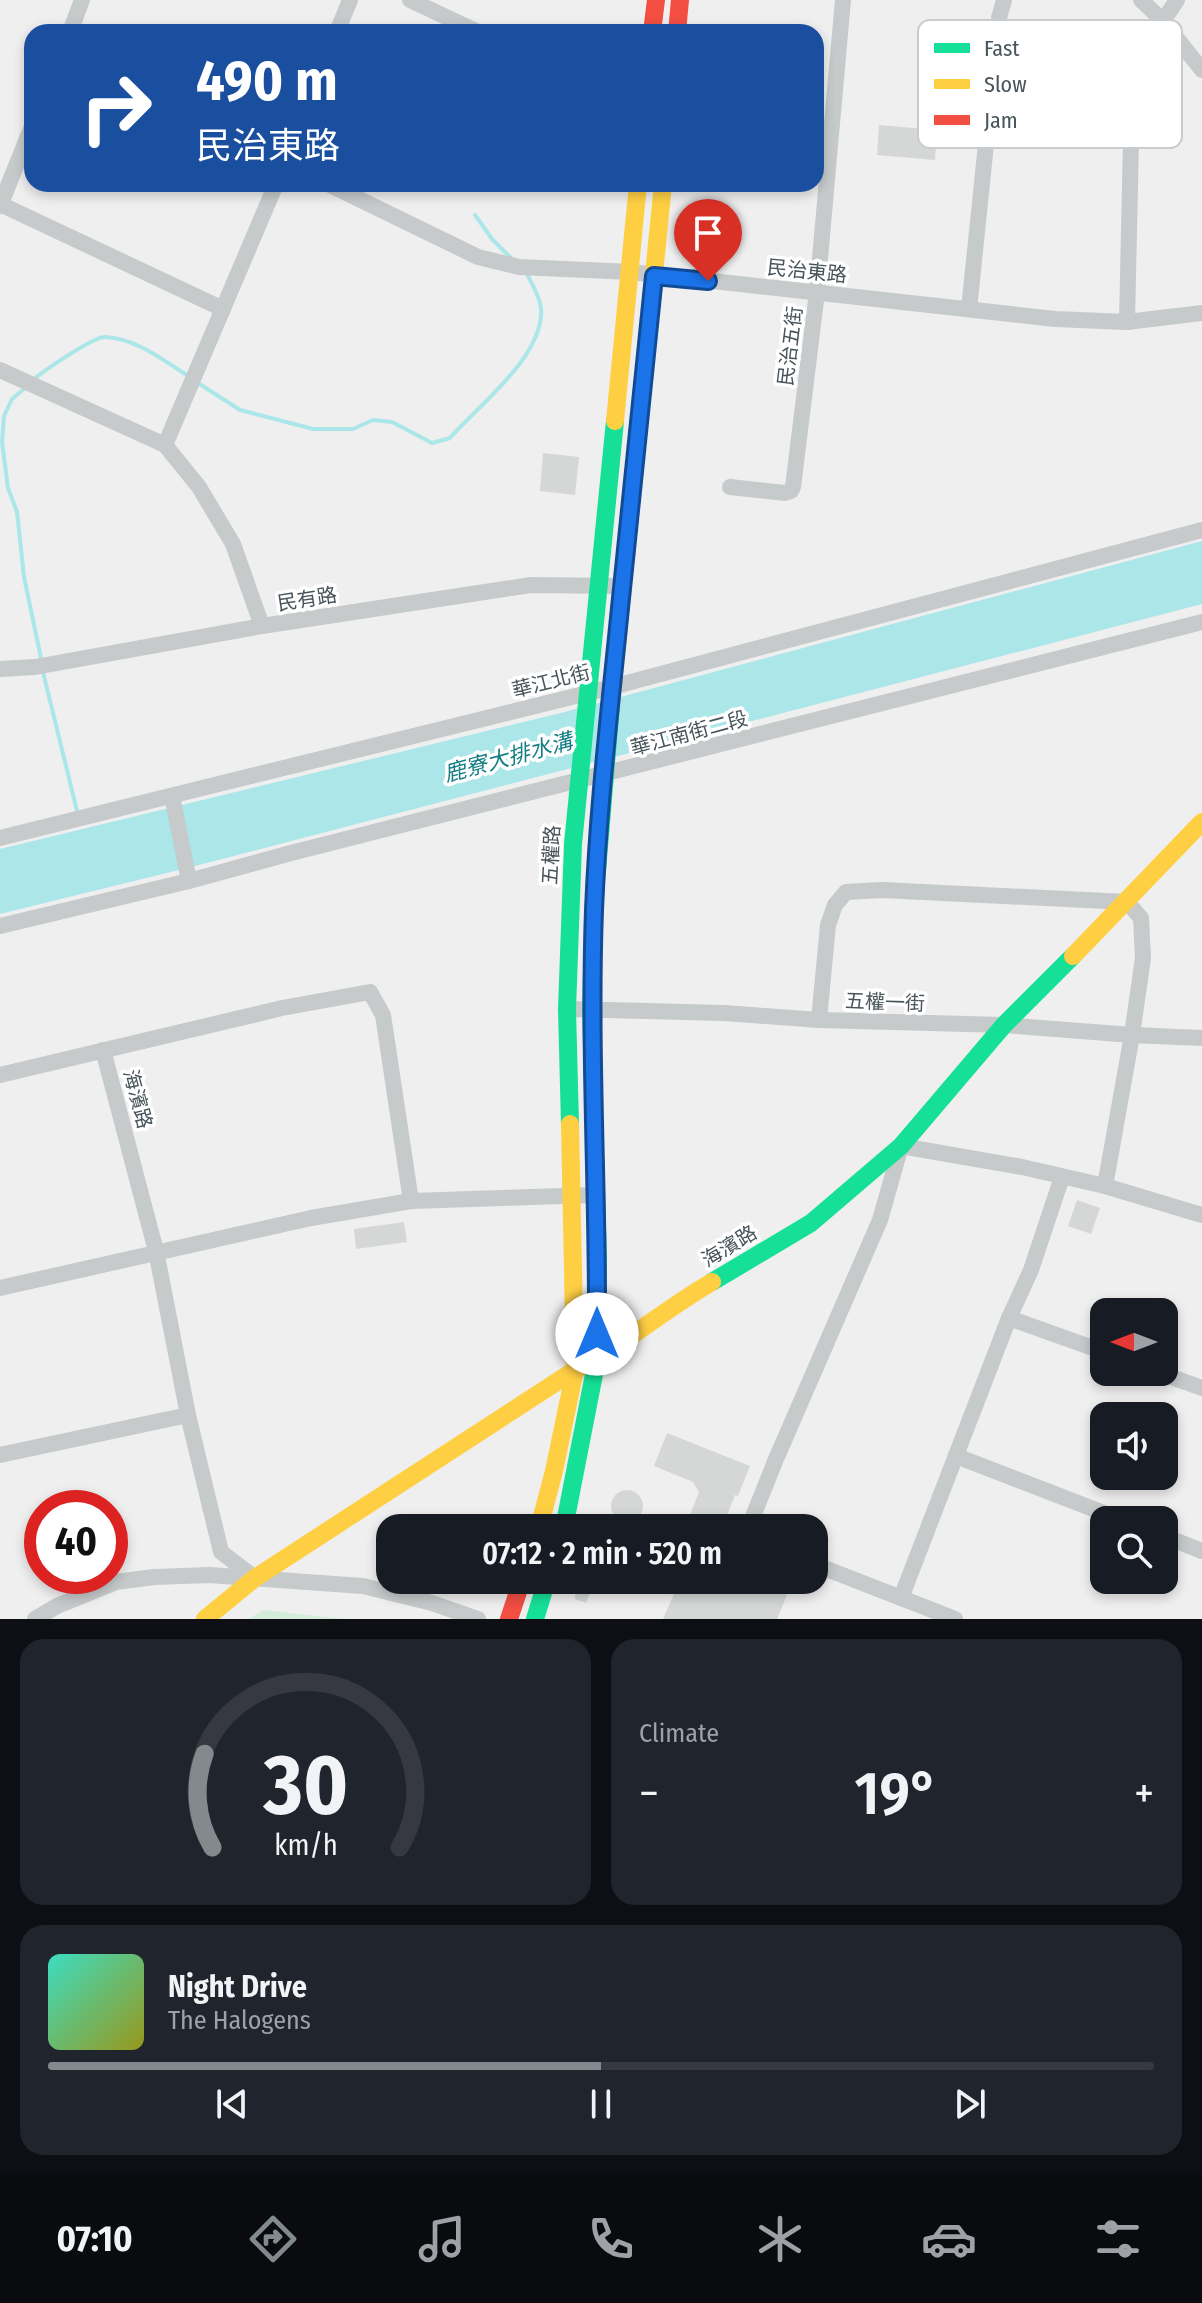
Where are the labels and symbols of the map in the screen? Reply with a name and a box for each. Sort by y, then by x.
legend [918,20,1182,148]
text: Fast [984,35,1020,62]
text: Slow [984,71,1027,98]
text: Jam [984,107,1018,134]
pin [674,199,742,281]
street label: 民治東路 [766,255,848,287]
street label: 民治五街 [773,305,807,387]
street label: 民有路 [275,582,339,616]
street label: 華江北街 [509,660,593,702]
street label: 華江南街二段 [628,706,750,760]
water label: 鹿寮大排水溝 [441,727,578,788]
street label: 五權路 [537,824,565,886]
street label: 五權一街 [845,989,925,1015]
street label: 海濱路 [119,1067,157,1131]
street label: 海濱路 [697,1220,761,1272]
position arrow [555,1292,639,1376]
north arrow [1090,1298,1178,1386]
speed limit sign: 40 [24,1490,128,1594]

